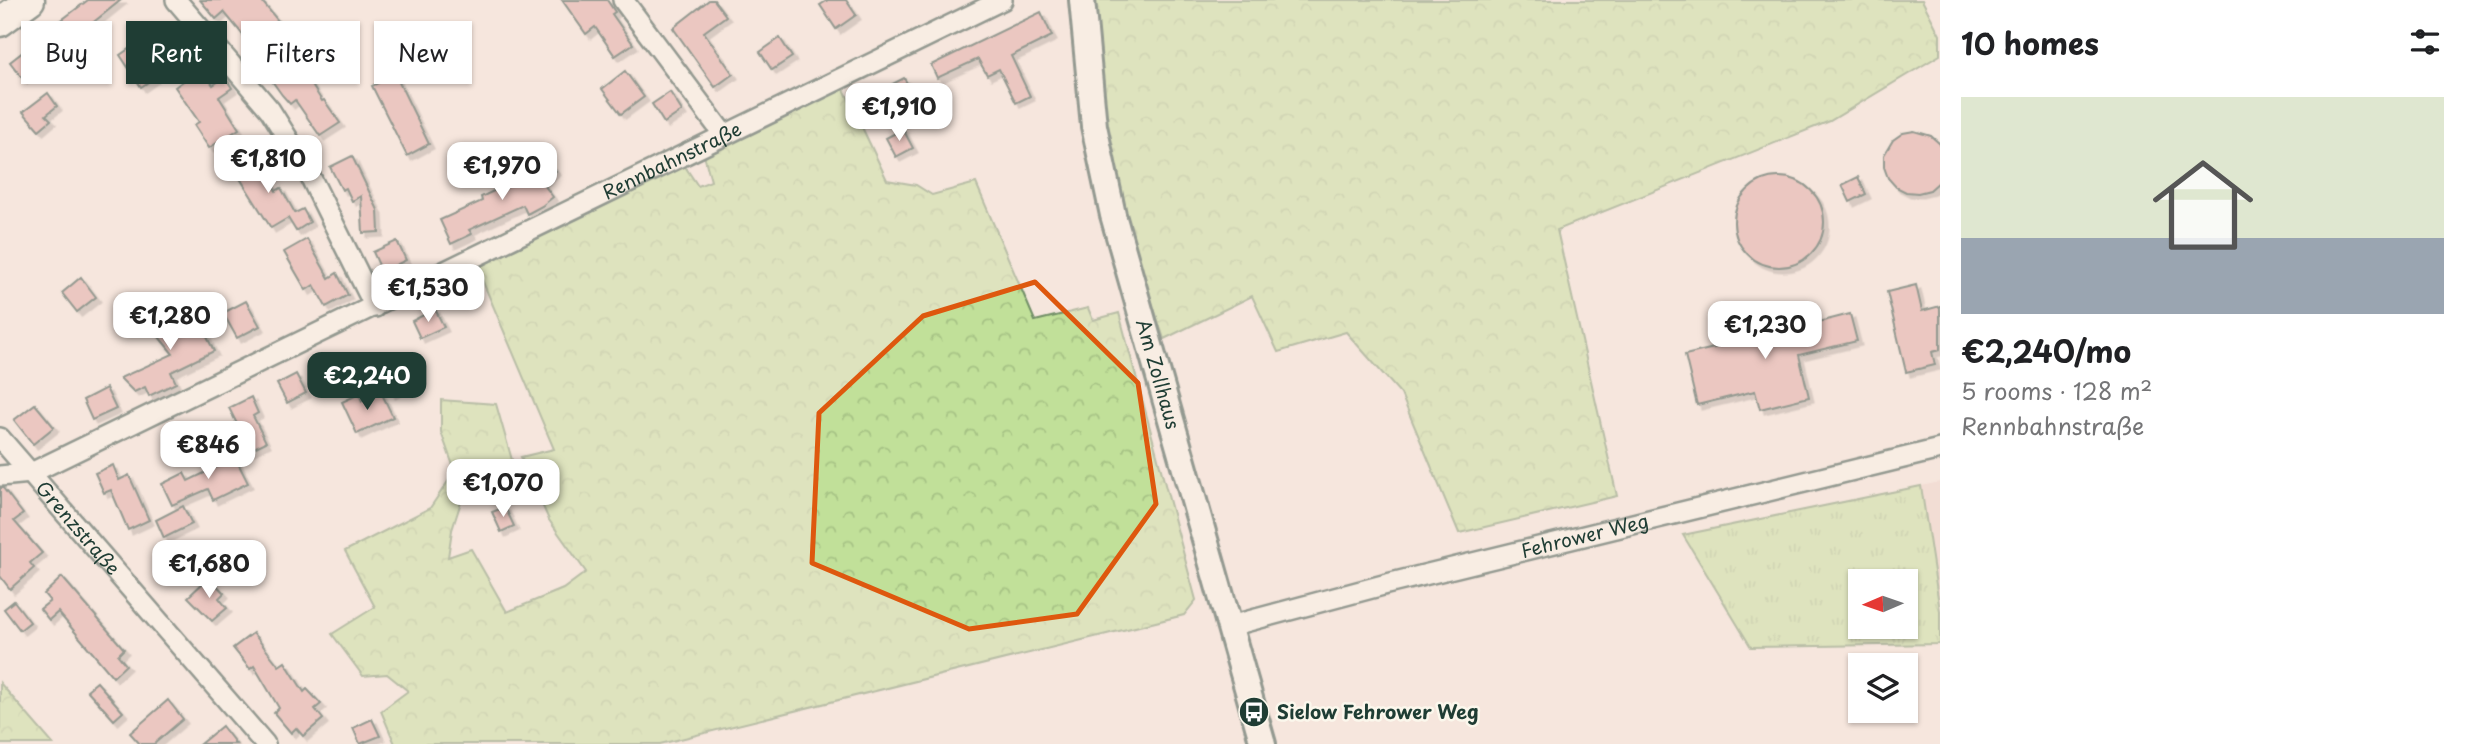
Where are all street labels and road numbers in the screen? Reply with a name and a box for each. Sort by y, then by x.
street label: Rennbahnstraße [597,114,746,206]
street label: Am Zollhaus [1130,316,1188,432]
street label: Grenzstraße [30,474,127,581]
street label: Fehrower Weg [1518,506,1651,564]

